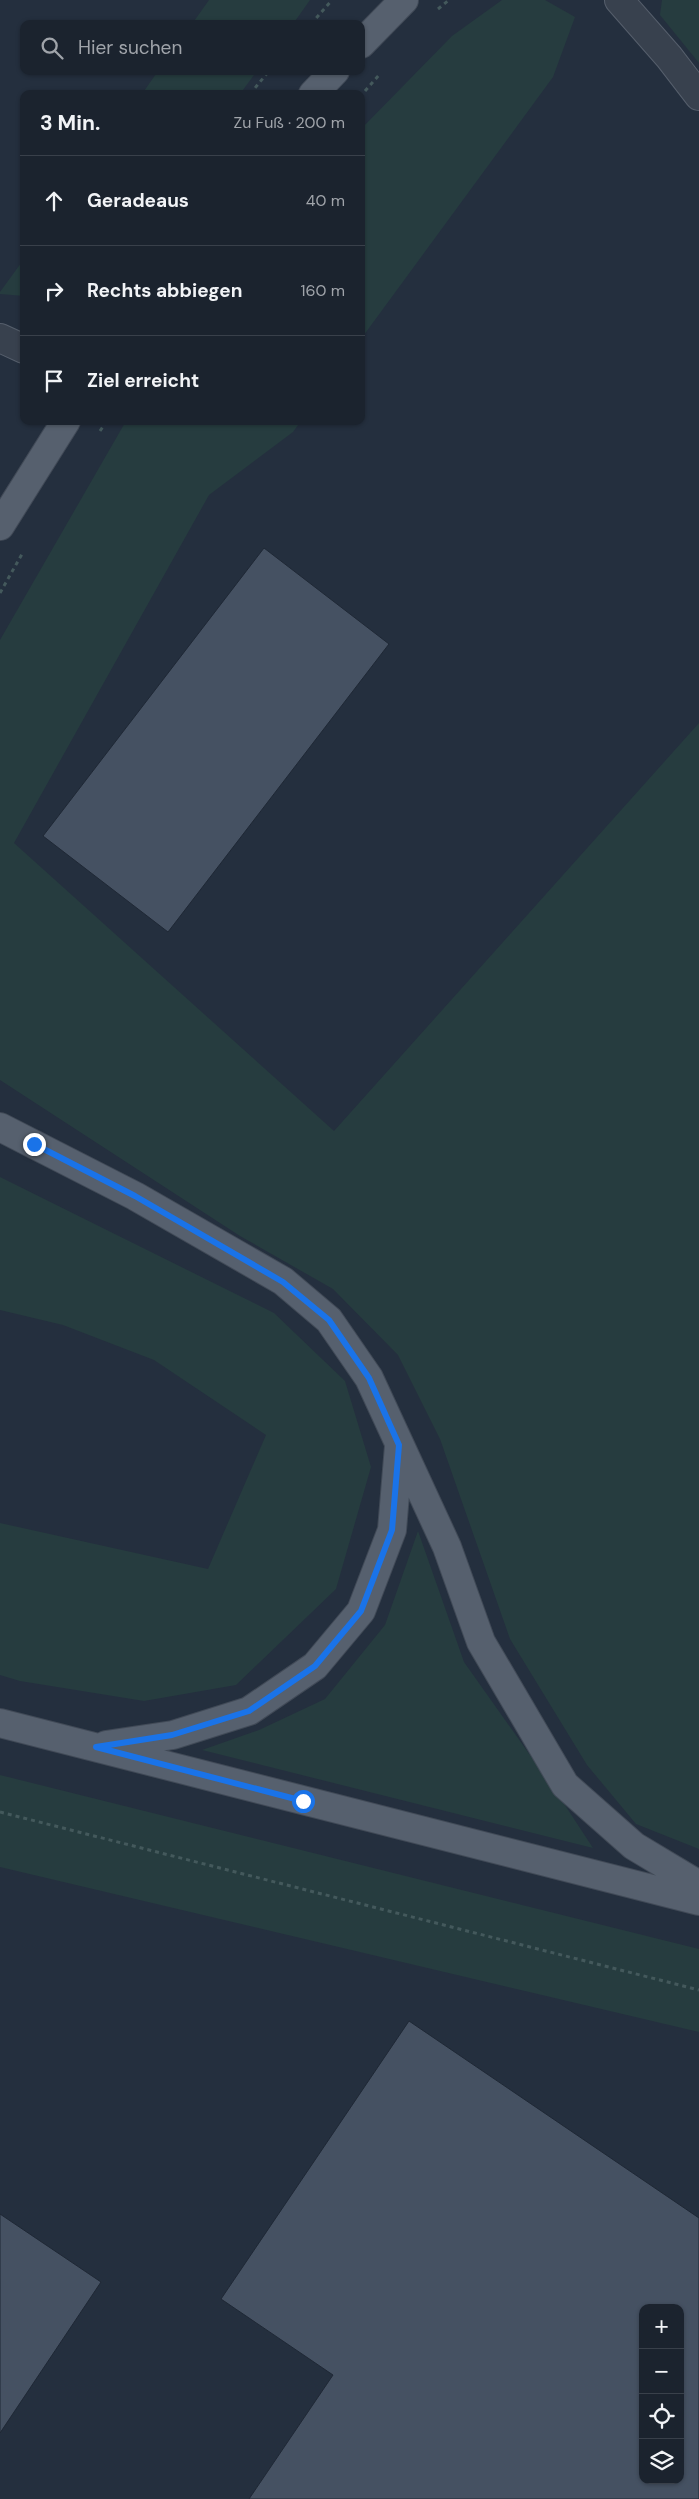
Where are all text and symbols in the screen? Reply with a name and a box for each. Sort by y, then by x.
search box [20,20,365,75]
icon: search [38,34,66,62]
text: Hier suchen [78,35,182,60]
text: 3 Min. [40,109,100,137]
text: Zu Fuß · 200 m [234,112,345,133]
icon: ahead [40,187,68,215]
text: Geradeaus [87,188,189,213]
text: 40 m [306,190,345,211]
icon: right [40,277,68,305]
text: Rechts abbiegen [87,278,242,303]
text: 160 m [301,280,345,301]
icon: arrive [40,367,68,395]
text: Ziel erreicht [87,368,199,393]
route end [23,1133,46,1156]
route start [292,1790,315,1813]
map controls [639,2304,684,2484]
button: + [639,2304,684,2349]
button: − [639,2349,684,2394]
button: locate [639,2394,684,2439]
button: layers [639,2439,684,2484]

